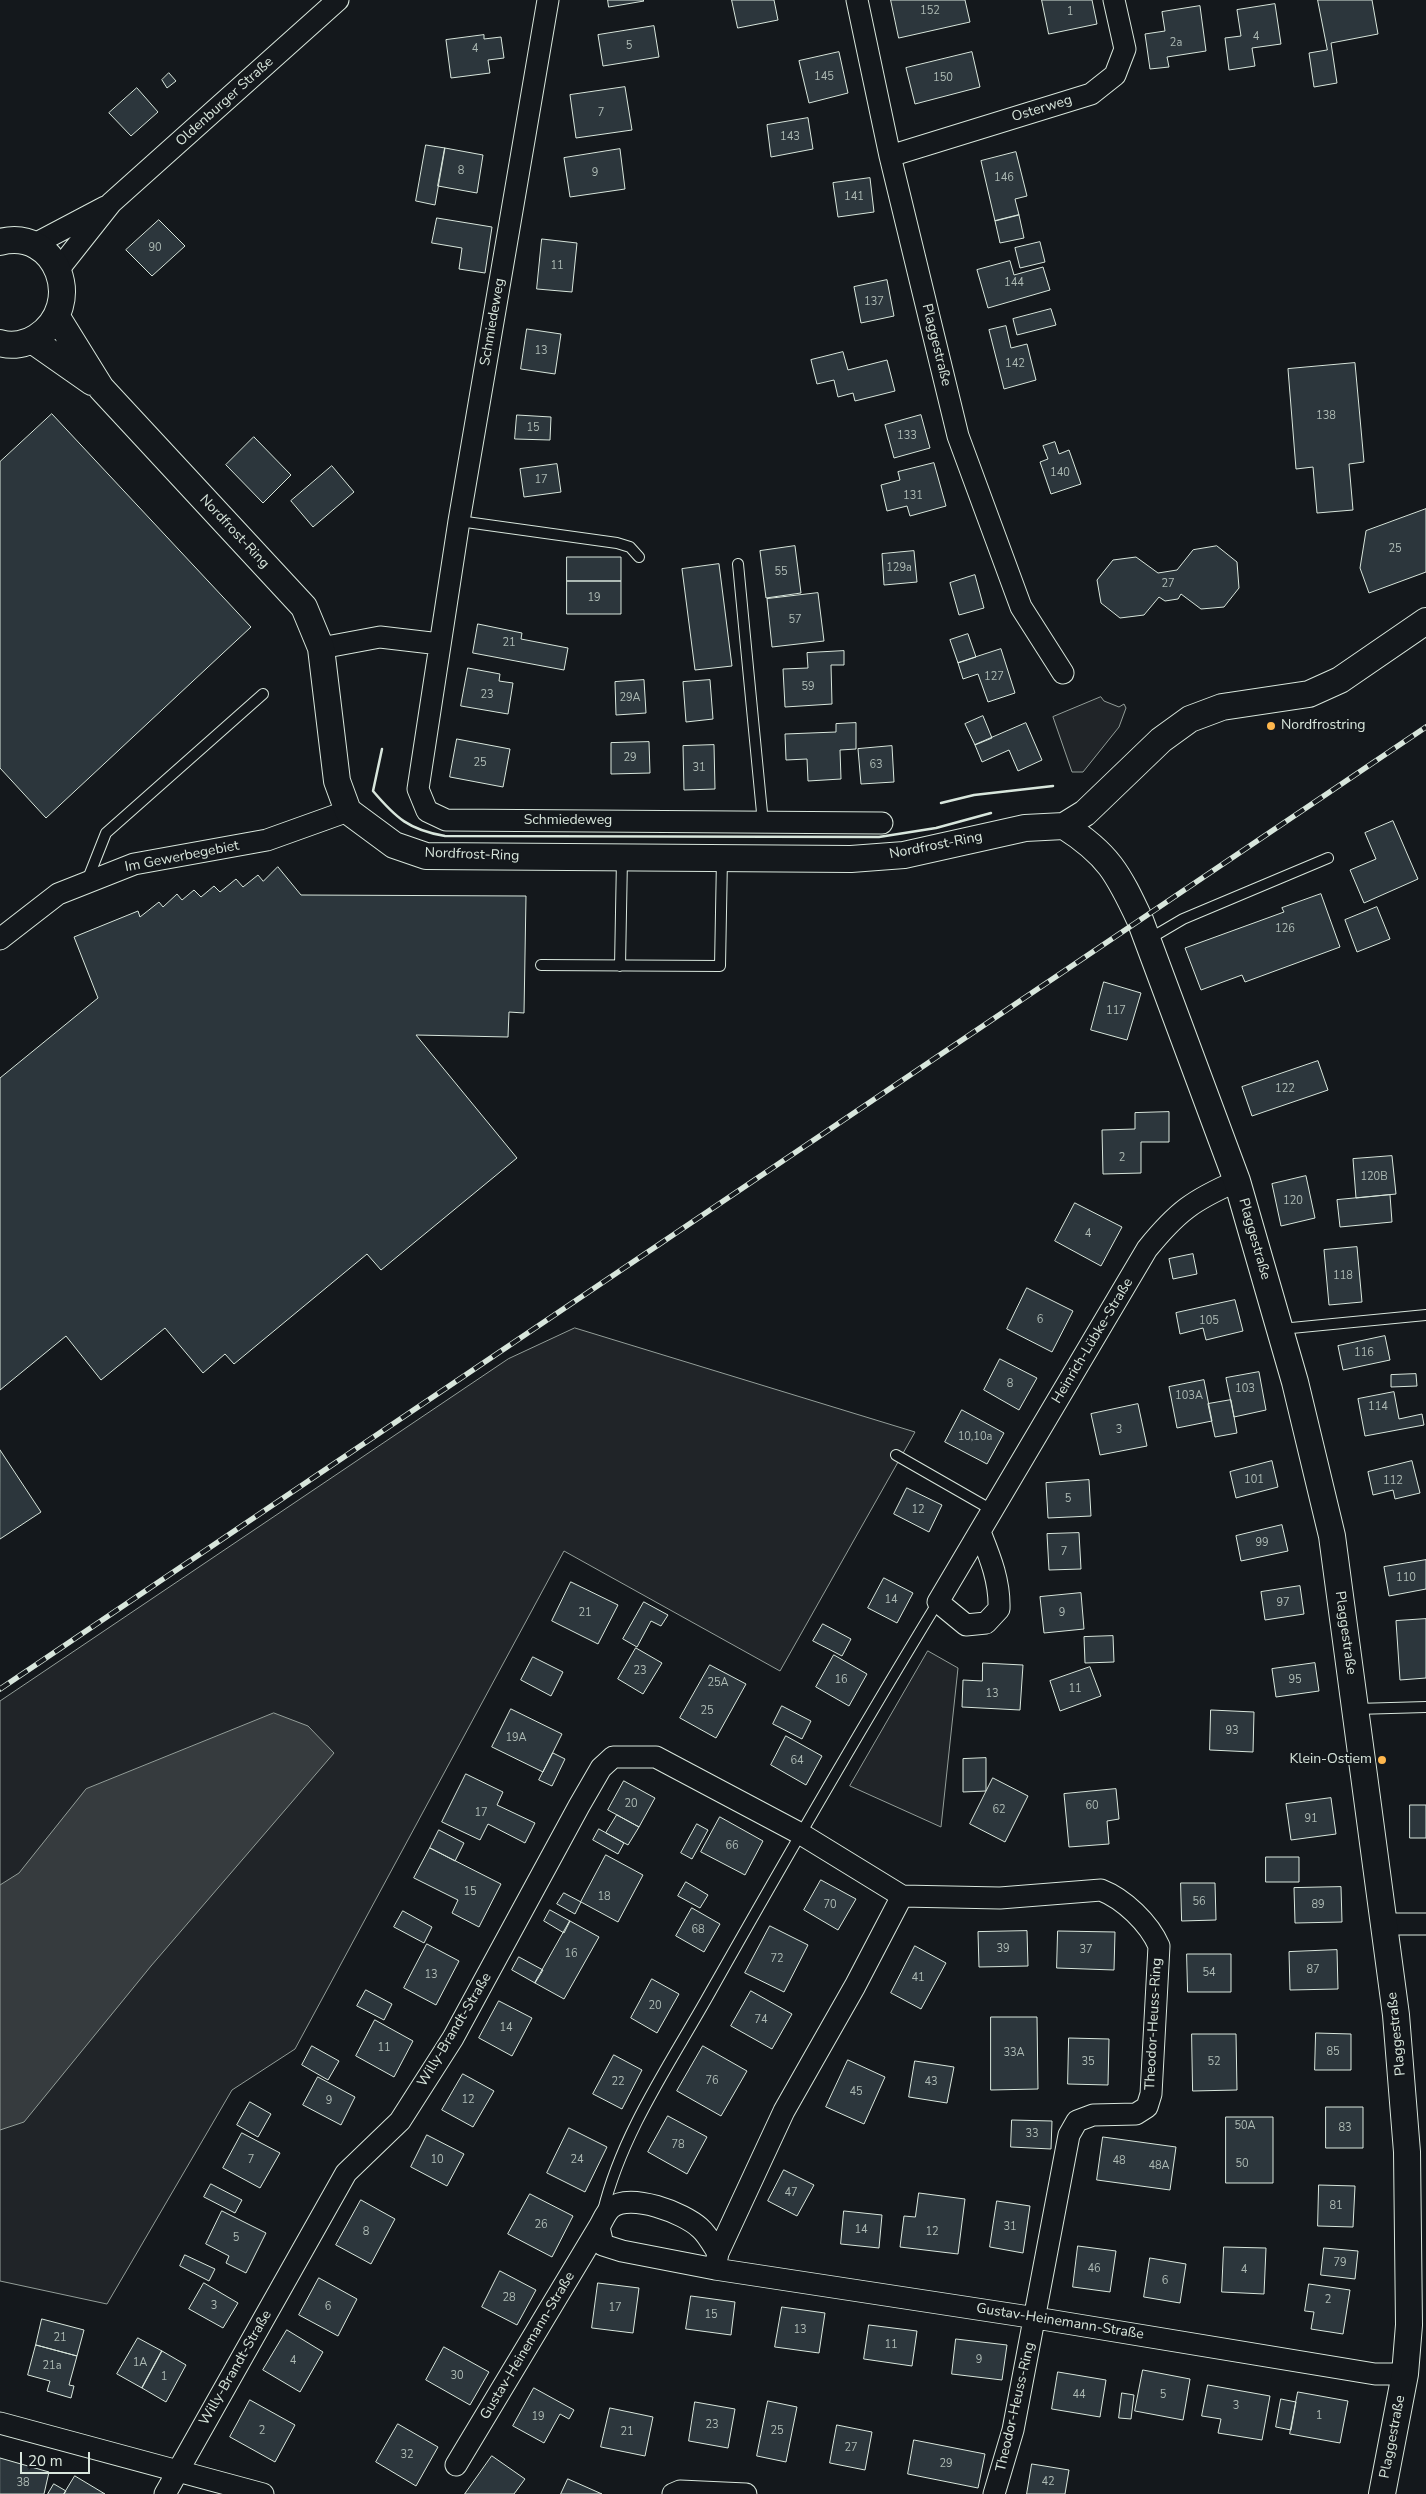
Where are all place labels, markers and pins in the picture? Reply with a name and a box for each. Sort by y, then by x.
place label: Nordfrostring [1281,718,1366,734]
marker: Nordfrostring [1265,720,1277,732]
place label: Klein-Ostiem [1290,1752,1372,1768]
marker: Klein-Ostiem [1376,1754,1388,1766]

